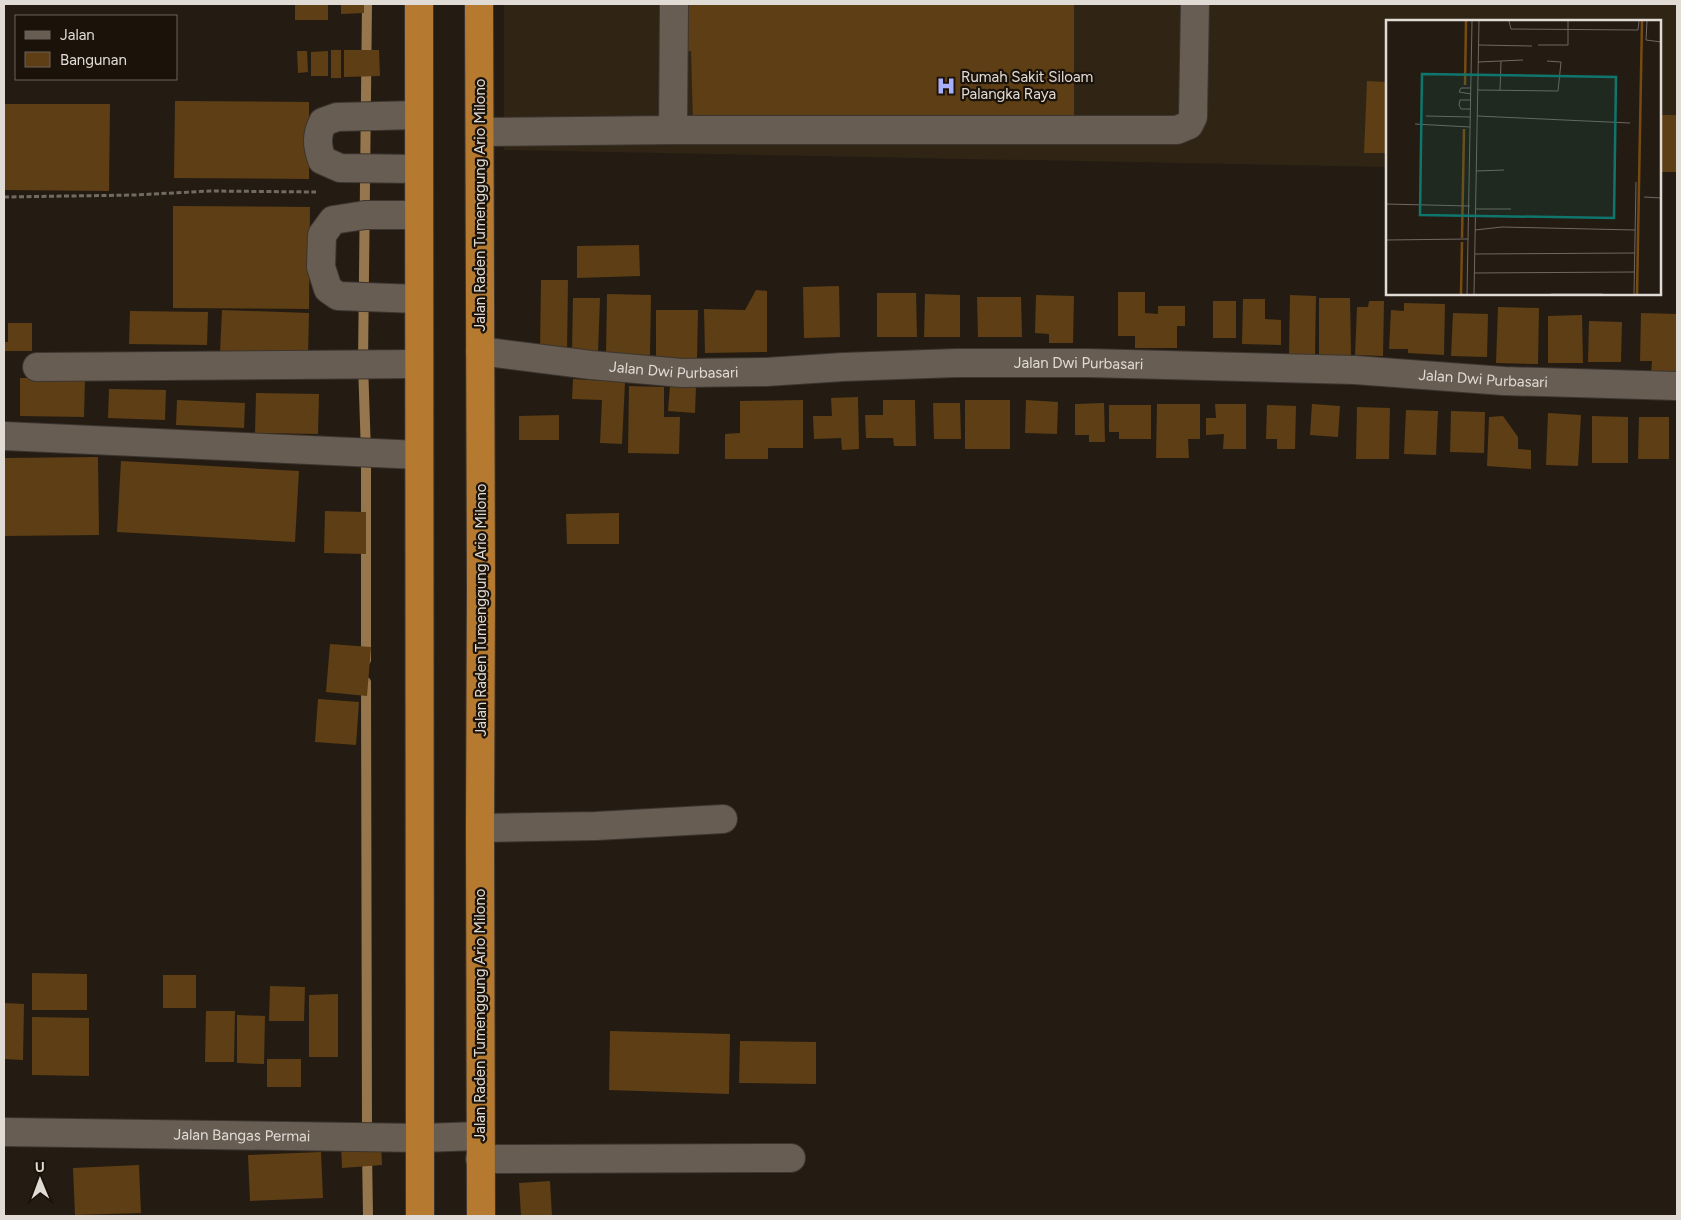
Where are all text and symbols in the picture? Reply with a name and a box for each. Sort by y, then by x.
legend [15,15,178,80]
inset map [1386,20,1661,295]
text: Jalan [60,26,95,44]
text: Bangunan [60,51,127,69]
place label: Rumah Sakit Siloam Palangka Raya [961,68,1093,103]
hospital icon: Rumah Sakit Siloam Palangka Raya [935,75,957,97]
street label: Jalan Raden Tumenggung Ario Milono [471,78,489,331]
street label: Jalan Dwi Purbasari [1014,354,1143,373]
street label: Jalan Dwi Purbasari [609,358,739,382]
street label: Jalan Dwi Purbasari [1418,366,1548,391]
street label: Jalan Raden Tumenggung Ario Milono [472,483,490,736]
street label: Jalan Raden Tumenggung Ario Milono [471,888,489,1141]
street label: Jalan Bangas Permai [174,1125,310,1145]
north arrow [15,1155,65,1205]
text: U [35,1159,45,1176]

